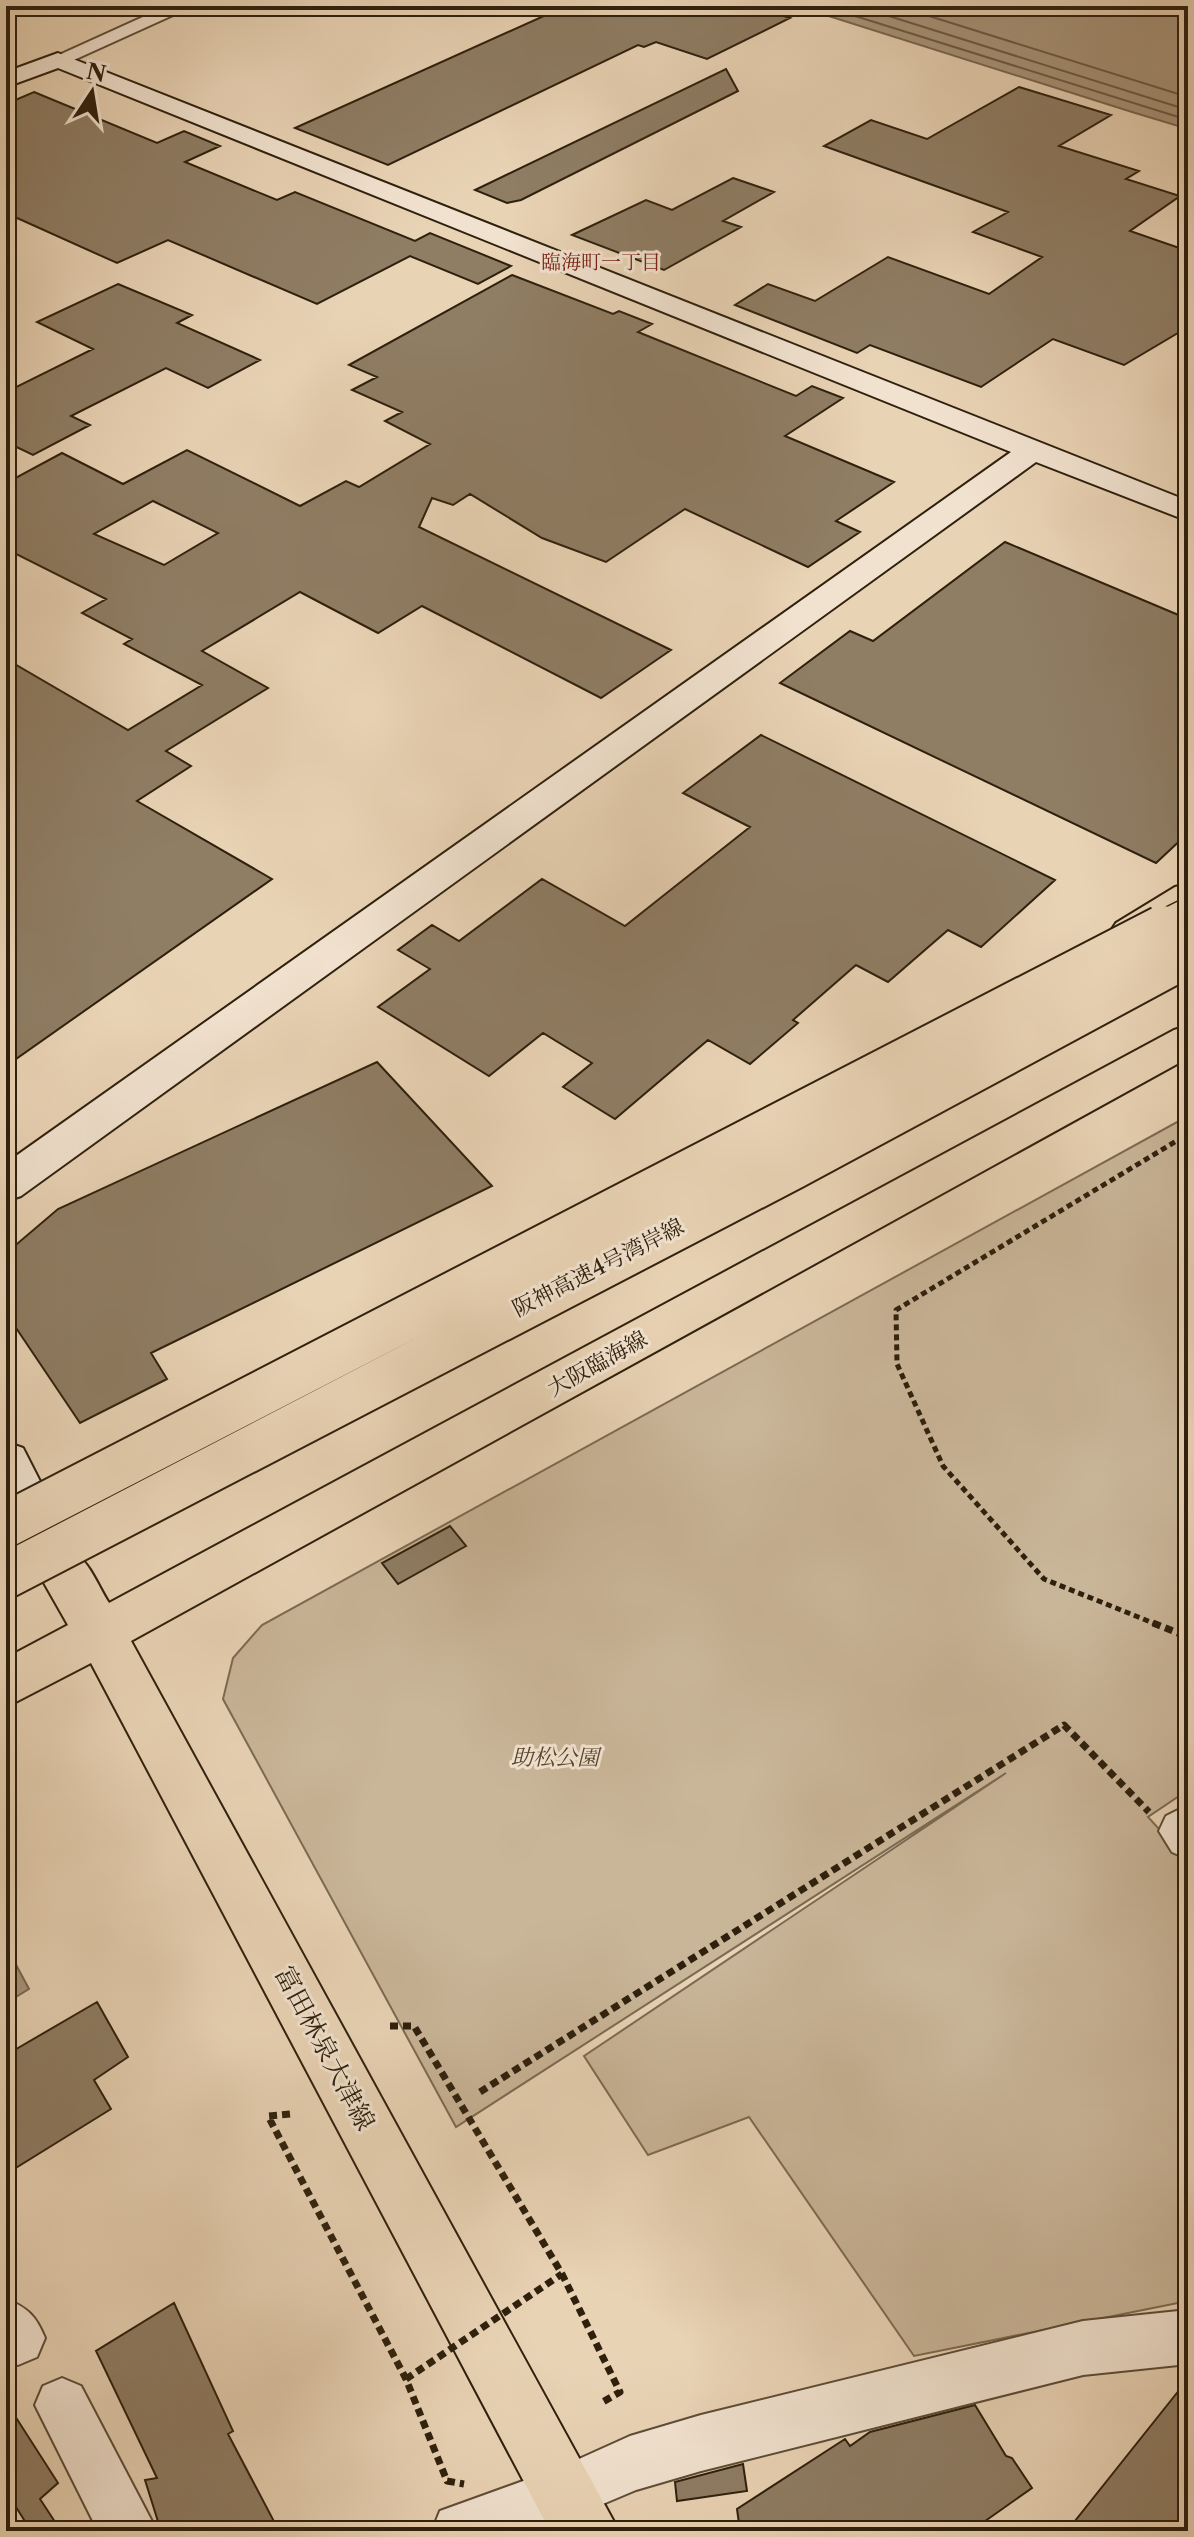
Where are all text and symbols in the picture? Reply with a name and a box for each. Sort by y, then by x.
north arrow [52,52,132,132]
text: N [84,58,108,88]
district label: 臨海町一丁目 [541,250,661,274]
street label: 阪神高速4号湾岸線 [508,1213,688,1322]
street label: 大阪臨海線 [543,1325,652,1402]
park label: 助松公園 [511,1744,602,1771]
street label: 富田林泉大津線 [268,1960,382,2136]

